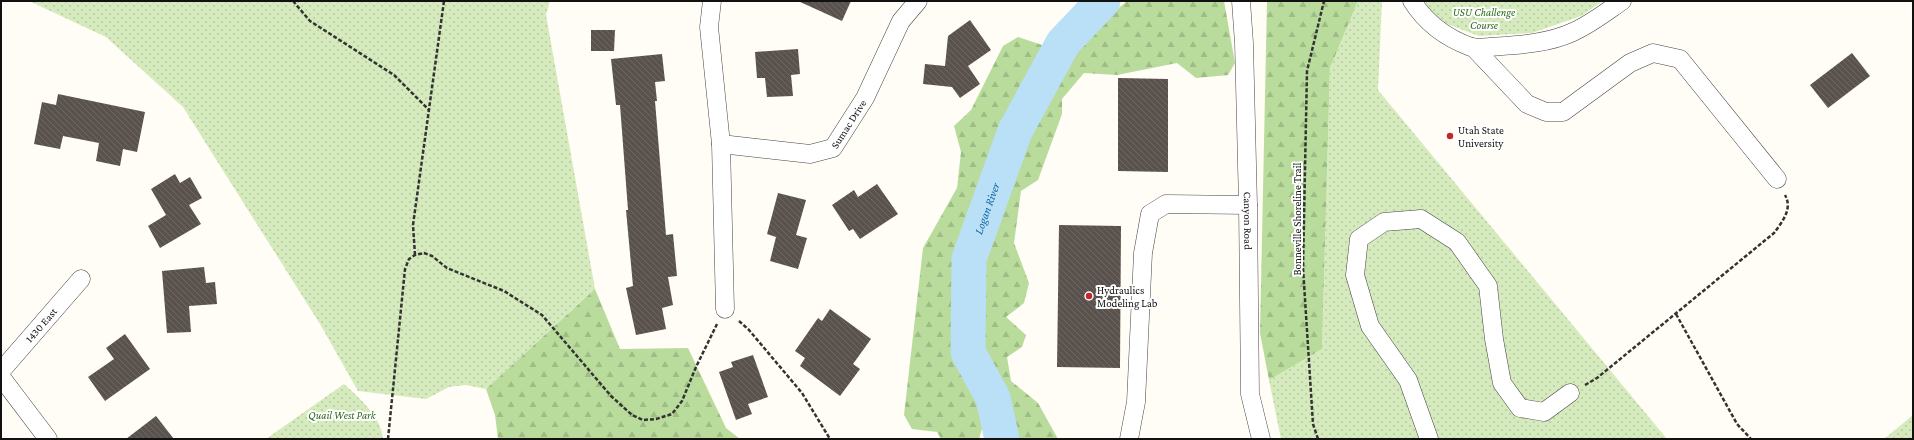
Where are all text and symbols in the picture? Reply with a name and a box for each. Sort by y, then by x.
park label: USU Challenge Course [1453,6,1516,31]
street label: Sumac Drive [828,97,869,150]
place label: Utah State University [1458,124,1504,150]
marker: Utah State University [1445,131,1455,141]
street label: Bonneville Shoreline Trail [1291,162,1303,275]
water label: Logan River [971,180,1003,236]
street label: Canyon Road [1241,192,1254,250]
place label: Hydraulics Modeling Lab [1097,284,1158,310]
marker: Hydraulics Modeling Lab [1084,291,1094,301]
street label: 1430 East [23,305,59,345]
park label: Quail West Park [308,409,377,421]

